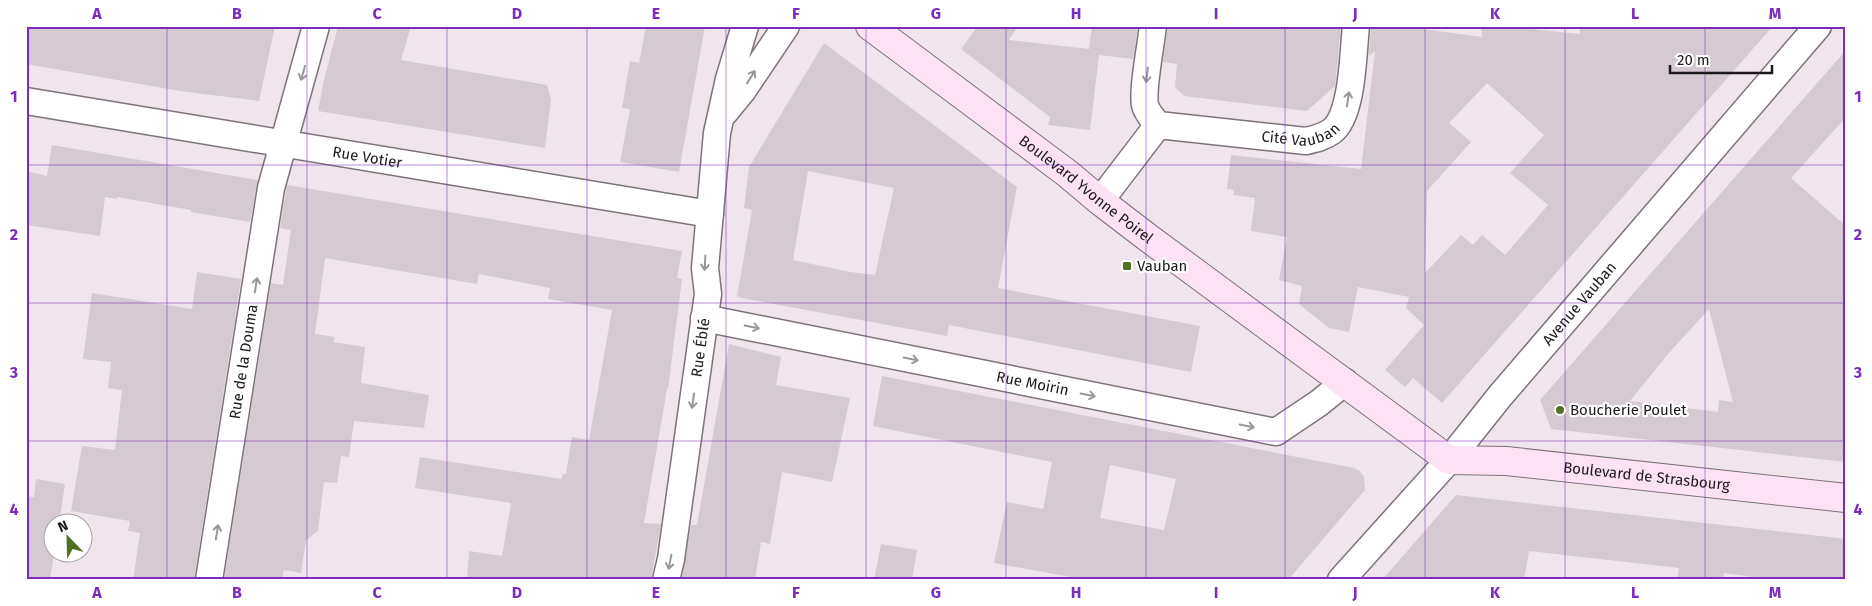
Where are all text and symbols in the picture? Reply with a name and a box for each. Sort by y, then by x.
text: A [91,4,102,23]
text: B [232,4,242,23]
text: C [372,4,382,23]
text: D [512,4,522,23]
text: E [652,4,660,23]
text: F [792,4,800,23]
text: G [931,4,941,23]
text: H [1071,4,1081,23]
text: I [1214,4,1218,23]
text: J [1351,4,1358,23]
text: K [1490,4,1501,23]
text: L [1631,4,1639,23]
text: M [1769,4,1782,23]
scale bar [1670,42,1772,74]
text: 20 m [1677,51,1710,69]
one-way arrow [297,65,307,81]
one-way arrow [1142,66,1152,82]
one-way arrow [746,71,756,85]
text: 1 [10,87,18,106]
text: 1 [1854,87,1862,106]
one-way arrow [1343,92,1353,108]
street label: Cité Vauban [1261,119,1344,150]
street label: Boulevard Yvonne Poirel [1015,132,1157,248]
street label: Rue Votier [331,143,404,172]
text: 2 [10,225,18,244]
text: 2 [1854,225,1862,244]
one-way arrow [701,254,710,270]
place label: Vauban [1137,257,1187,275]
street label: Avenue Vauban [1539,258,1620,349]
marker: Vauban [1121,260,1133,272]
one-way arrow [251,277,261,293]
street label: Rue de la Douma [226,303,261,420]
street label: Rue Éblé [687,317,714,378]
one-way arrow [744,323,760,333]
one-way arrow [903,355,919,365]
text: 3 [9,363,18,382]
text: 3 [1853,363,1862,382]
street label: Rue Moirin [995,367,1070,399]
one-way arrow [1080,390,1096,400]
one-way arrow [688,393,698,409]
place label: Boucherie Poulet [1570,401,1687,419]
marker: Boucherie Poulet [1554,404,1566,416]
one-way arrow [1239,422,1255,432]
street label: Boulevard de Strasbourg [1562,458,1731,494]
text: 4 [9,500,19,519]
text: 4 [1853,500,1863,519]
north arrow [42,514,92,564]
text: N [56,517,71,536]
one-way arrow [212,524,222,540]
one-way arrow [665,554,674,570]
text: A [91,583,102,602]
text: B [232,583,242,602]
text: C [372,583,382,602]
text: D [512,583,522,602]
text: E [652,583,660,602]
text: F [792,583,800,602]
text: G [931,583,941,602]
text: H [1071,583,1081,602]
text: I [1214,583,1218,602]
text: J [1351,583,1358,602]
text: K [1490,583,1501,602]
text: L [1631,583,1639,602]
text: M [1769,583,1782,602]

